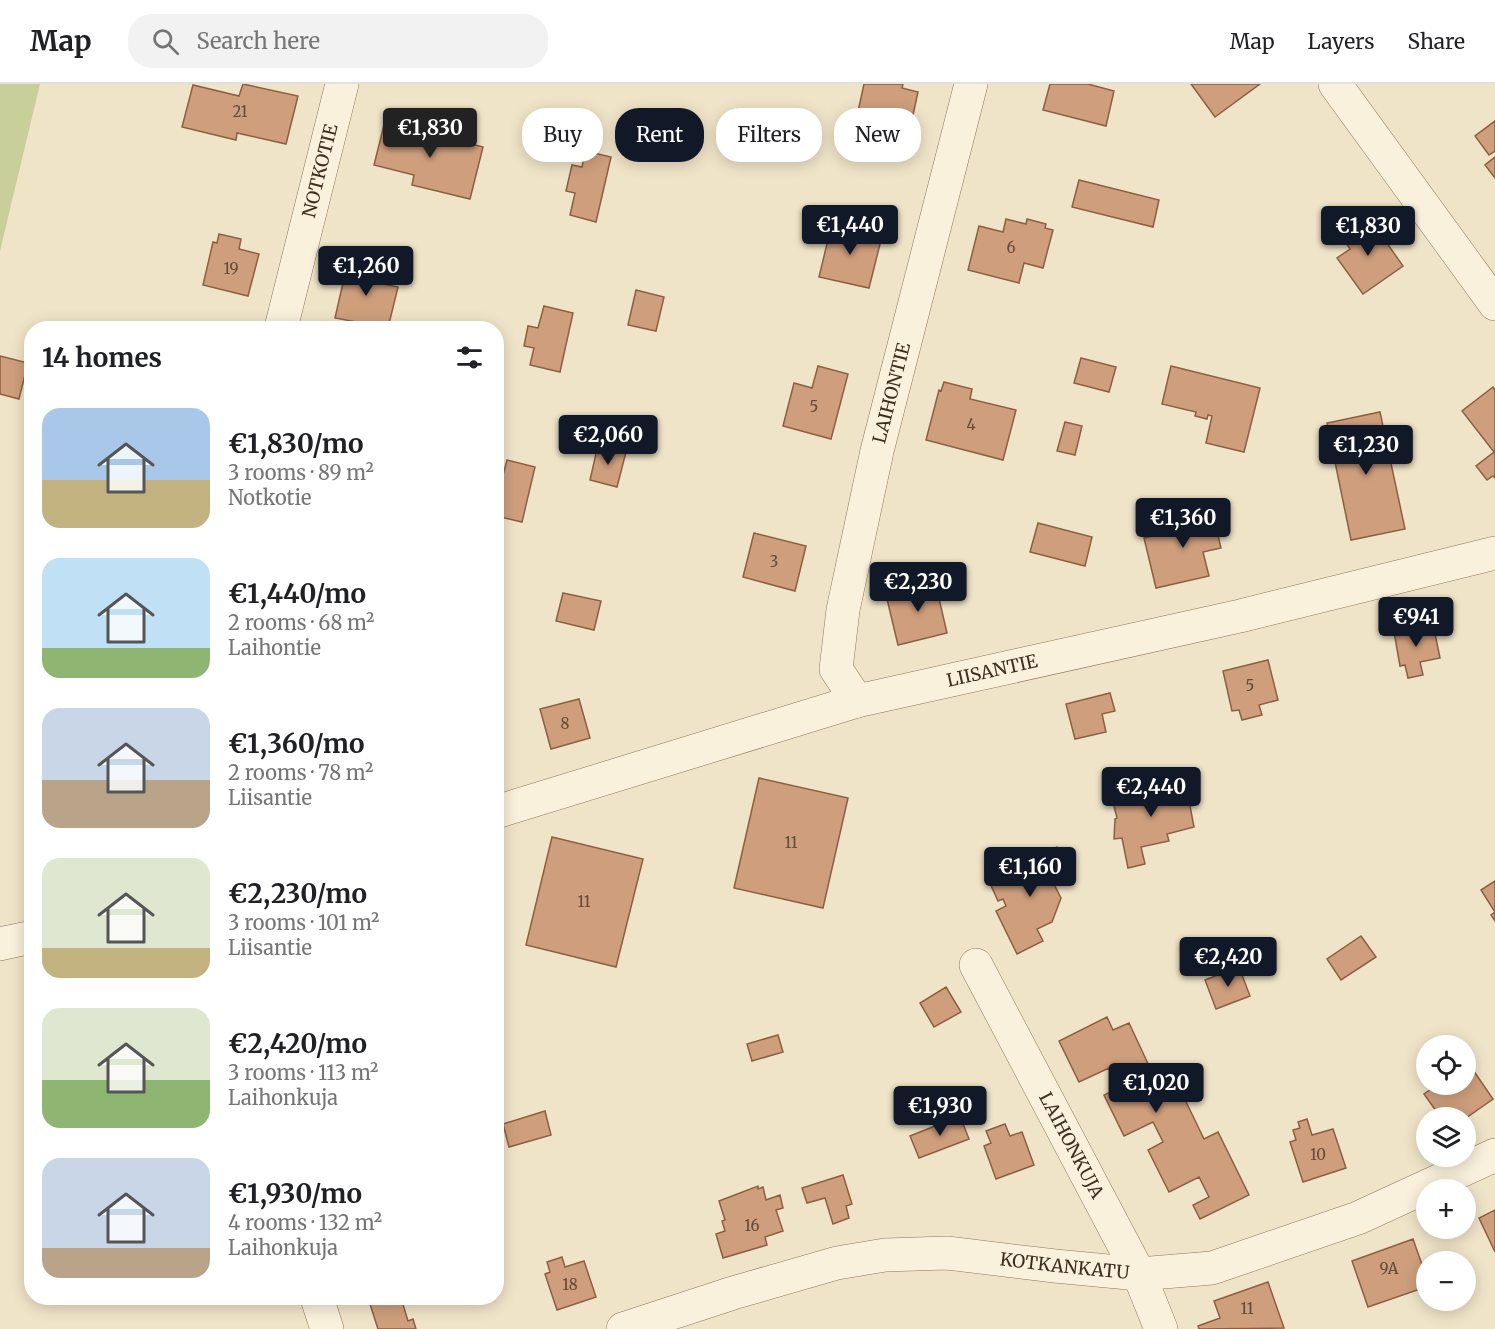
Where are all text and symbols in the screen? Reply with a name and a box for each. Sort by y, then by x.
search box [128,14,548,68]
text: Map [30,23,92,59]
icon: search [149,25,182,58]
text: Search here [197,27,320,55]
text: Map [1230,28,1275,55]
text: Layers [1308,28,1375,55]
text: Share [1408,28,1465,55]
house number: 21 [232,102,248,121]
pin: €1,830 [381,108,479,159]
chip: Buy [522,108,603,162]
chip: Rent [615,108,704,162]
chip: Filters [716,108,822,162]
chip: New [834,108,921,162]
text: €1,830 [397,115,463,140]
street label: NOTKOTIE [297,121,343,220]
pin: €1,440 [801,205,899,256]
pin: €1,830 [1319,206,1417,257]
text: €1,440 [816,212,884,237]
text: €1,830 [1335,213,1401,238]
house number: 6 [1006,238,1016,257]
pin: €1,260 [317,246,415,297]
text: €1,260 [332,253,400,278]
house number: 19 [223,259,239,278]
street label: LAIHONTIE [867,340,915,446]
text: 14 homes [42,341,162,374]
icon: filters [453,341,486,374]
house number: 5 [810,397,818,416]
pin: €2,060 [559,415,657,466]
house number: 4 [966,415,976,434]
text: €2,060 [573,422,643,447]
pin: €1,230 [1317,425,1415,476]
text: €1,830/mo [228,427,363,460]
icon: home [90,432,162,504]
text: €1,230 [1333,432,1399,457]
text: 3 rooms · 89 m² [228,460,374,485]
text: Notkotie [228,485,311,510]
pin: €1,360 [1134,498,1232,549]
text: €1,360 [1150,505,1216,530]
house number: 3 [770,552,778,571]
pin: €2,230 [869,562,967,613]
text: €2,230 [884,569,952,594]
text: €1,440/mo [228,577,366,610]
icon: home [90,582,162,654]
pin: €941 [1380,597,1452,648]
text: €941 [1392,604,1440,629]
text: 2 rooms · 68 m² [228,610,375,635]
text: Laihontie [228,635,321,660]
street label: LIISANTIE [944,649,1040,692]
house number: 5 [1246,676,1254,695]
house number: 8 [561,714,570,733]
text: €1,360/mo [228,727,364,760]
icon: home [90,732,162,804]
text: 2 rooms · 78 m² [228,760,373,785]
pin: €2,440 [1102,767,1200,818]
text: €2,440 [1116,774,1186,799]
text: Liisantie [228,785,312,810]
house number: 11 [784,833,798,852]
pin: €1,160 [981,847,1079,898]
text: €1,160 [998,854,1062,879]
text: €2,230/mo [228,877,367,910]
icon: home [90,882,162,954]
house number: 11 [577,892,591,911]
text: 3 rooms · 101 m² [228,910,379,935]
text: Liisantie [228,935,312,960]
pin: €2,420 [1179,937,1277,988]
text: €2,420 [1194,944,1262,969]
text: €2,420/mo [228,1027,367,1060]
icon: home [90,1032,162,1104]
map controls [1416,1035,1476,1311]
button: locate [1416,1035,1476,1095]
text: 3 rooms · 113 m² [228,1060,378,1085]
pin: €1,020 [1107,1063,1205,1114]
text: €1,020 [1123,1070,1189,1095]
text: Laihonkuja [228,1085,338,1110]
pin: €1,930 [891,1086,989,1137]
street label: LAIHONKUJA [1034,1088,1109,1203]
text: €1,930 [908,1093,972,1118]
button: layers [1416,1107,1476,1167]
house number: 10 [1310,1145,1326,1164]
text: €1,930/mo [228,1177,362,1210]
button: + [1416,1179,1476,1239]
icon: home [90,1182,162,1254]
text: 4 rooms · 132 m² [228,1210,382,1235]
house number: 16 [744,1216,760,1235]
text: Laihonkuja [228,1235,338,1260]
street label: KOTKANKATU [999,1247,1131,1284]
button: − [1416,1251,1476,1311]
house number: 9A [1380,1259,1399,1278]
house number: 18 [562,1275,578,1294]
house number: 11 [1240,1299,1254,1318]

